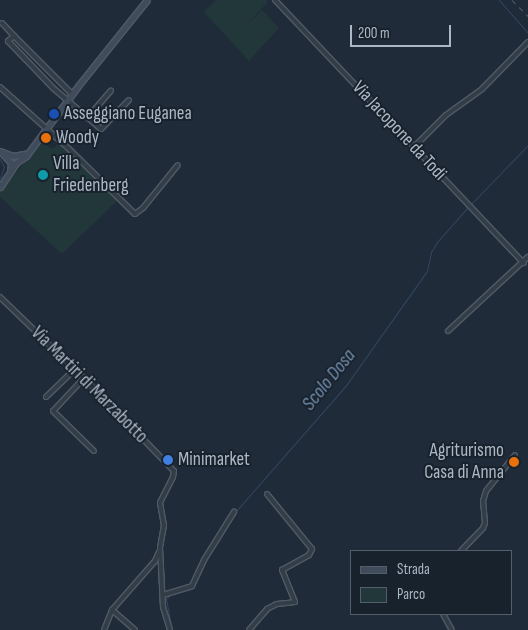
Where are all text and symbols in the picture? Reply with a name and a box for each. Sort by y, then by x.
scale bar [353,15,454,47]
text: 200 m [358,24,390,43]
street label: Via Jacopone da Todi [347,77,451,185]
place label: Asseggiano Euganea [64,103,192,125]
marker: Asseggiano Euganea [48,108,60,120]
place label: Woody [56,127,99,149]
marker: Woody [40,132,52,144]
place label: Villa Friedenberg [53,153,129,197]
marker: Villa Friedenberg [37,169,49,181]
street label: Via Martiri di Marzabotto [26,322,152,448]
water label: Scolo Dosa [297,344,361,416]
place label: Agriturismo Casa di Anna [424,440,504,484]
place label: Minimarket [178,449,250,471]
marker: Minimarket [162,454,174,466]
marker: Agriturismo Casa di Anna [508,456,520,468]
legend [350,550,513,615]
text: Strada [397,560,430,579]
text: Parco [397,585,425,604]

